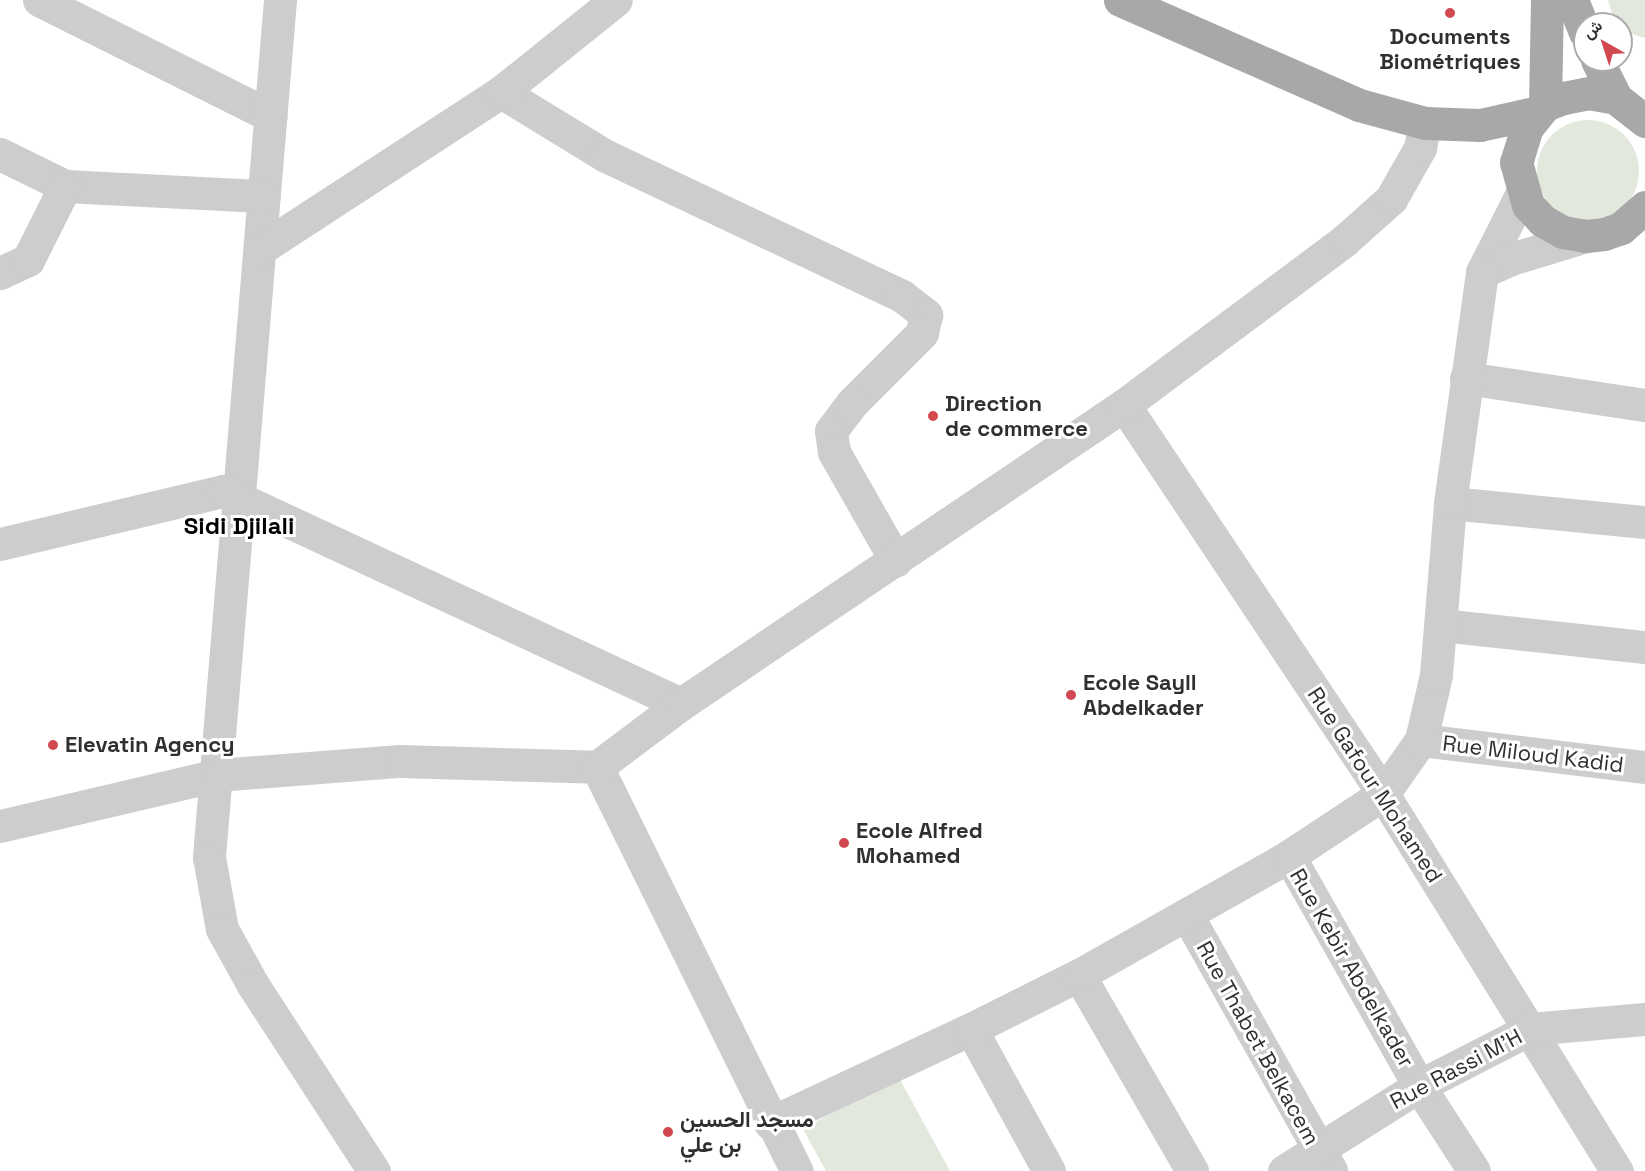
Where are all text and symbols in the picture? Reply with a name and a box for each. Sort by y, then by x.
marker: Documents Biométriques [1443,6,1457,20]
north arrow [1573,12,1633,72]
text: ش [1579,15,1607,43]
place label: Documents Biométriques [1379,23,1521,74]
place label: Direction de commerce [945,390,1088,442]
marker: Direction de commerce [926,409,940,423]
district label: Sidi Djilali [184,512,294,540]
place label: Ecole Sayll Abdelkader [1083,669,1204,720]
street label: Rue Gafour Mohamed [1302,682,1448,888]
marker: Ecole Sayll Abdelkader [1064,688,1078,702]
street label: Rue Miloud Kadid [1441,730,1625,778]
place label: Elevatin Agency [65,732,235,758]
marker: Elevatin Agency [46,738,60,752]
place label: Ecole Alfred Mohamed [856,817,983,868]
marker: Ecole Alfred Mohamed [837,836,851,850]
street label: Rue Kebir Abdelkader [1284,864,1420,1072]
street label: Rue Thabet Belkacem [1191,936,1325,1150]
street label: Rue Rassi M'H [1385,1023,1527,1115]
place label: مسجد الحسين بن علي [680,1106,814,1158]
marker: مسجد الحسين بن علي [661,1125,675,1139]

